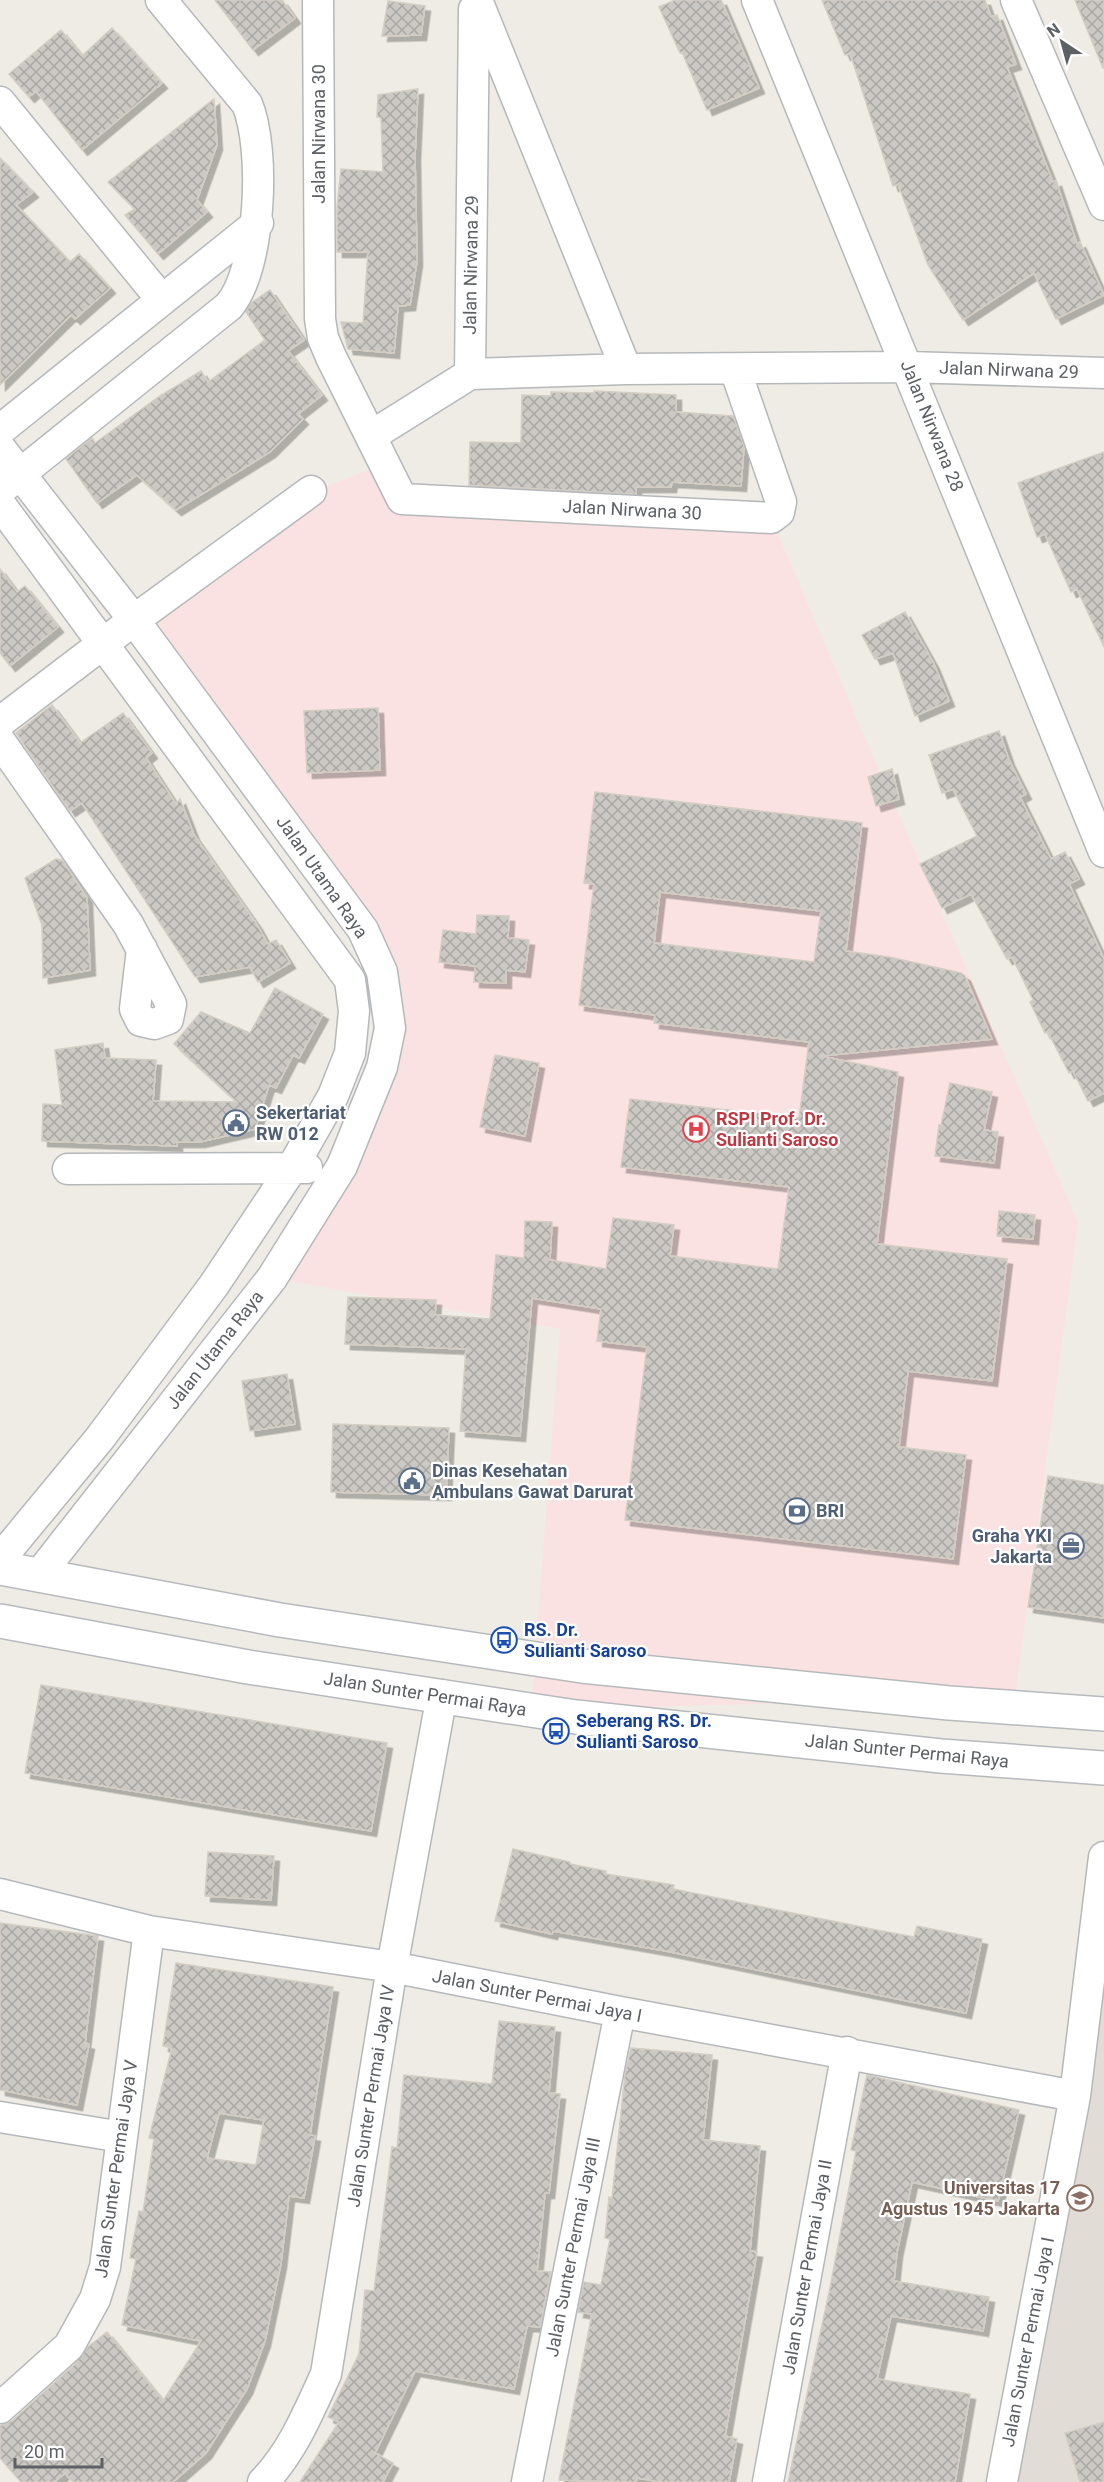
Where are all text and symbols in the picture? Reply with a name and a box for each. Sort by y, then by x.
north arrow [1032,12,1092,72]
text: N [1043,19,1064,41]
street label: Jalan Nirwana 30 [308,64,329,204]
street label: Jalan Nirwana 29 [459,195,482,335]
street label: Jalan Nirwana 28 [897,357,968,494]
street label: Jalan Nirwana 29 [939,357,1079,382]
street label: Jalan Nirwana 30 [562,495,702,524]
street label: Jalan Utama Raya [272,811,372,942]
place label: Sekertariat RW 012 [256,1102,346,1144]
public building icon: Sekertariat RW 012 [221,1108,251,1138]
place label: RSPI Prof. Dr. Sulianti Saroso [716,1108,838,1150]
hospital icon: RSPI Prof. Dr. Sulianti Saroso [681,1114,711,1144]
street label: Jalan Utama Raya [162,1286,267,1413]
place label: Dinas Kesehatan Ambulans Gawat Darurat [432,1460,633,1502]
public building icon: Dinas Kesehatan Ambulans Gawat Darurat [397,1466,427,1496]
bank icon: BRI [782,1496,812,1526]
place label: BRI [816,1500,844,1521]
place label: Graha YKI Jakarta [972,1525,1052,1567]
office icon: Graha YKI Jakarta [1056,1531,1086,1561]
place label: RS. Dr. Sulianti Saroso [524,1619,646,1661]
bus stop icon: RS. Dr. Sulianti Saroso [489,1625,519,1655]
street label: Jalan Sunter Permai Raya [322,1667,528,1720]
place label: Seberang RS. Dr. Sulianti Saroso [576,1710,712,1752]
bus stop icon: Seberang RS. Dr. Sulianti Saroso [541,1716,571,1746]
street label: Jalan Sunter Permai Raya [804,1729,1010,1772]
street label: Jalan Sunter Permai Jaya I [430,1965,644,2026]
street label: Jalan Sunter Permai Jaya IV [343,1983,399,2209]
street label: Jalan Sunter Permai Jaya V [90,2058,141,2279]
street label: Jalan Sunter Permai Jaya III [541,2135,604,2358]
street label: Jalan Sunter Permai Jaya II [777,2158,836,2376]
place label: Universitas 17 Agustus 1945 Jakarta [881,2177,1060,2219]
school or university icon: Universitas 17 Agustus 1945 Jakarta [1065,2183,1095,2213]
street label: Jalan Sunter Permai Jaya I [997,2235,1058,2449]
scale bar [15,2431,102,2469]
text: 20 m [24,2441,64,2462]

